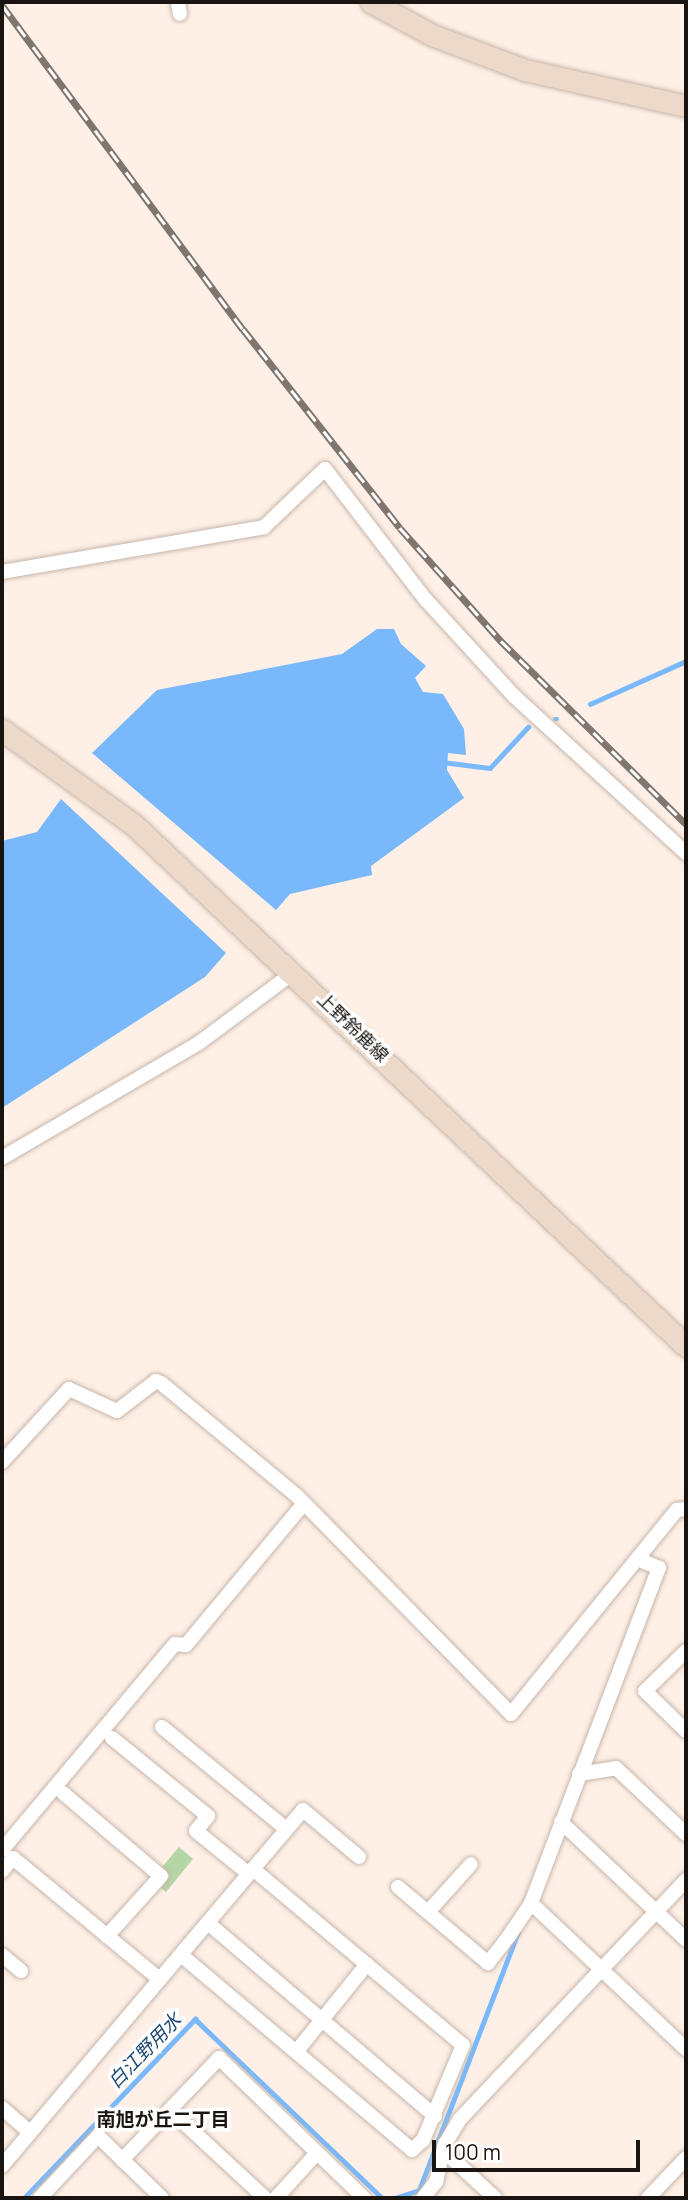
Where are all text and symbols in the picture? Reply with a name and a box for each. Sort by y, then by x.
street label: 上野鈴鹿線 [313,988,393,1066]
water label: 白江野用水 [104,2009,186,2093]
district label: 南旭が丘二丁目 [97,2109,229,2131]
scale bar [436,2126,644,2170]
text: 100 m [445,2138,501,2166]

